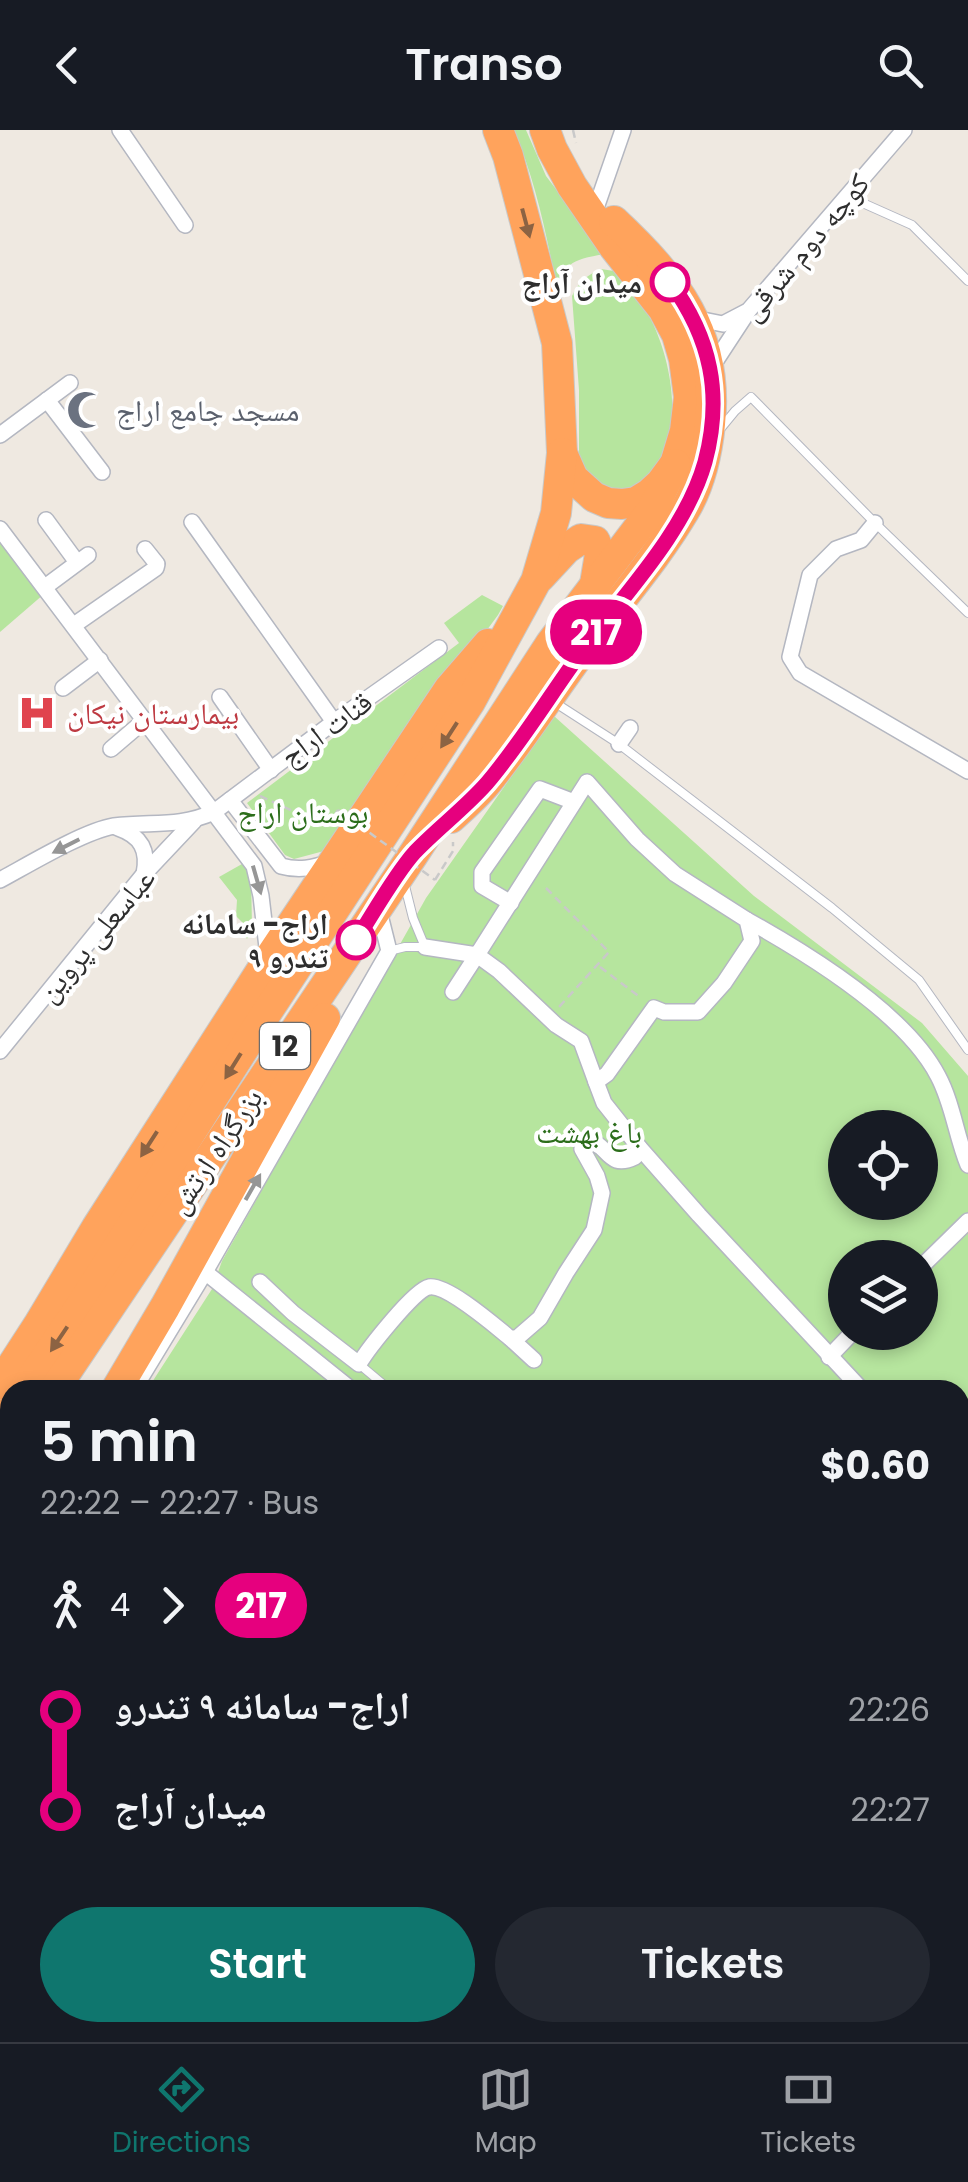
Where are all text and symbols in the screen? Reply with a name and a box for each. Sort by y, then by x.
text: Transo [405,33,563,96]
icon: back [40,38,95,93]
icon: search [873,38,928,93]
street label: کوچه دوم شرقی [730,164,880,330]
one-way arrow [518,208,534,239]
place label: میدان آراج [521,261,642,304]
marker: میدان آراج [651,263,689,301]
mosque icon: مسجد جامع اراج [65,389,107,431]
place label: مسجد جامع اراج [116,389,299,432]
line badge: 217 [538,600,654,664]
text: 217 [570,608,622,657]
street label: قنات اراج [271,681,381,777]
hospital icon: بیمارستان نیکان [16,692,58,734]
place label: بیمارستان نیکان [67,692,239,735]
one-way arrow [441,721,459,748]
park label: بوستان اراج [238,791,368,834]
one-way arrow [51,837,80,854]
street label: عباسعلی پروین [27,858,165,1012]
one-way arrow [249,865,265,896]
place label: اراج- سامانه ۹ تندرو [182,902,328,979]
marker: اراج- سامانه ۹ تندرو [337,921,375,959]
road number: 12 [260,1023,310,1069]
one-way arrow [225,1052,243,1079]
street label: بزرگراه ارتش [157,1080,273,1222]
map controls [828,1110,938,1350]
button: locate [828,1110,938,1220]
park label: باغ بهشت [536,1111,642,1154]
one-way arrow [141,1131,159,1158]
one-way arrow [245,1173,262,1202]
button: layers [828,1240,938,1350]
one-way arrow [50,1326,68,1353]
text: 5 min [40,1403,198,1480]
text: $0.60 [821,1439,930,1492]
text: 22:22 – 22:27 · Bus [40,1480,319,1525]
icon: walk [40,1578,95,1633]
icon: forward [145,1578,200,1633]
text: 217 [235,1581,287,1630]
text: 4 [110,1582,130,1627]
text: اراج- سامانه ۹ تندرو [114,1679,410,1732]
text: 22:26 [848,1687,930,1732]
text: میدان آراج [114,1779,267,1832]
text: 22:27 [851,1787,930,1832]
button: Start [40,1907,475,2022]
button: Tickets [495,1907,930,2022]
tab: Directions [112,2062,251,2164]
tab: Map [475,2062,537,2164]
tab: Tickets [760,2062,856,2164]

